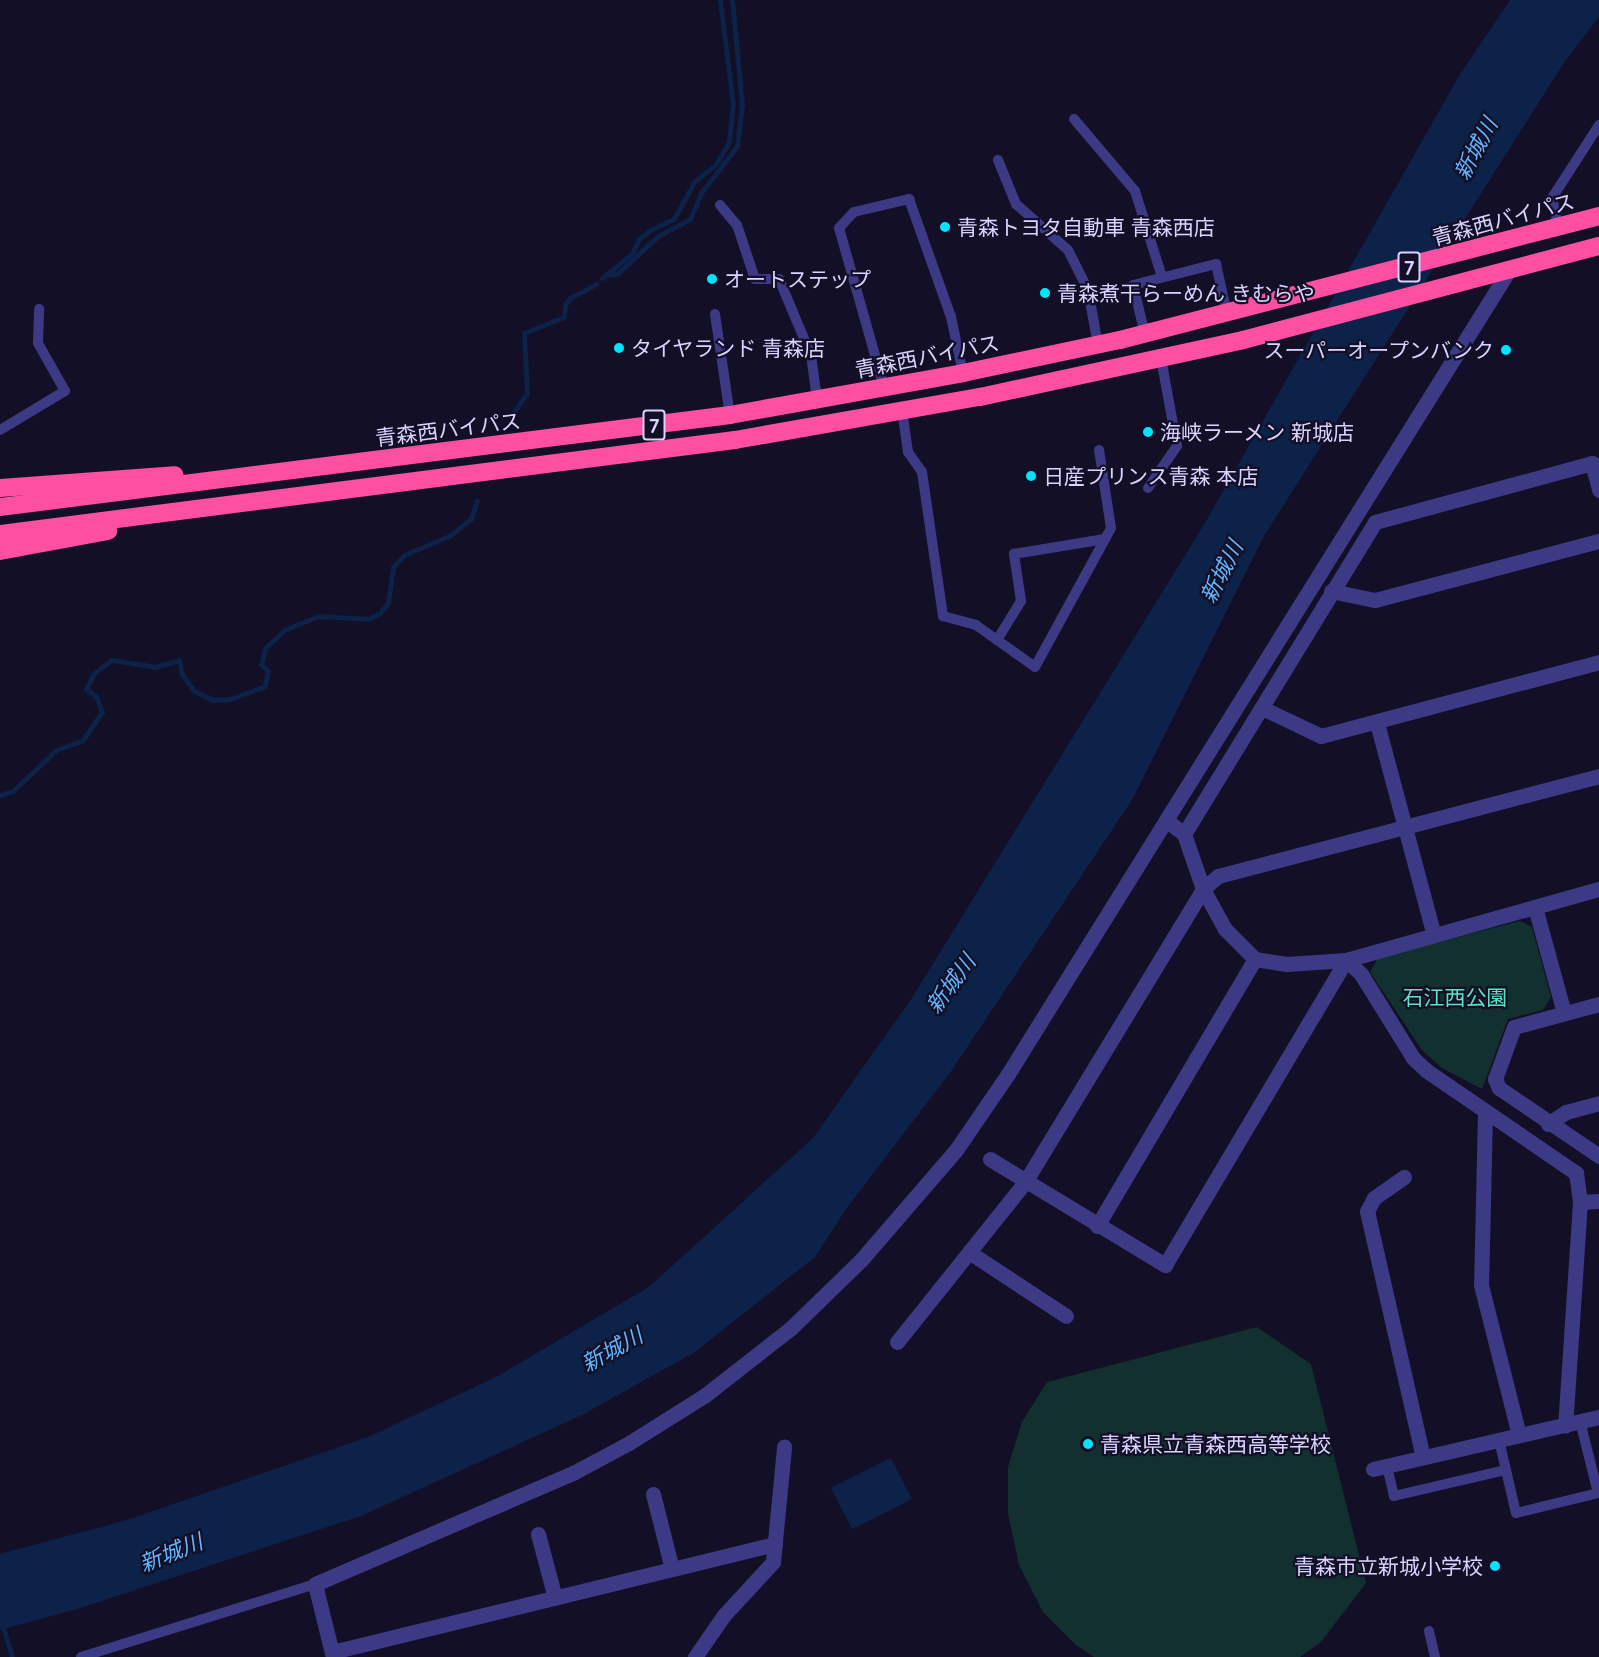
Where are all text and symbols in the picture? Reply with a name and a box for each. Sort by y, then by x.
water label: 新城川 [1449,114,1503,184]
street label: 青森西バイパス [1429,188,1577,250]
place label: 青森トヨタ自動車 青森西店 [957,214,1215,240]
marker: 青森トヨタ自動車 青森西店 [938,220,952,234]
road number: 7 [1397,250,1421,284]
place label: オートステップ [724,266,871,292]
marker: オートステップ [705,272,719,286]
place label: 青森煮干らーめん きむらや [1057,280,1315,306]
marker: 青森煮干らーめん きむらや [1038,286,1052,300]
street label: 青森西バイパス [852,330,1002,382]
place label: タイヤランド 青森店 [631,335,826,361]
place label: スーパーオープンバンク [1263,337,1494,363]
marker: タイヤランド 青森店 [612,341,626,355]
marker: スーパーオープンバンク [1499,343,1513,357]
street label: 青森西バイパス [374,408,522,450]
road number: 7 [642,408,666,442]
place label: 海峡ラーメン 新城店 [1160,419,1355,445]
marker: 海峡ラーメン 新城店 [1141,425,1155,439]
place label: 日産プリンス青森 本店 [1043,463,1259,489]
marker: 日産プリンス青森 本店 [1024,469,1038,483]
water label: 新城川 [1195,537,1249,607]
water label: 新城川 [921,950,981,1018]
park label: 石江西公園 [1403,984,1507,1010]
water label: 新城川 [577,1322,647,1378]
place label: 青森県立青森西高等学校 [1100,1431,1331,1457]
marker: 青森県立青森西高等学校 [1081,1437,1095,1451]
water label: 新城川 [135,1528,207,1578]
place label: 青森市立新城小学校 [1294,1553,1483,1579]
marker: 青森市立新城小学校 [1488,1559,1502,1573]

